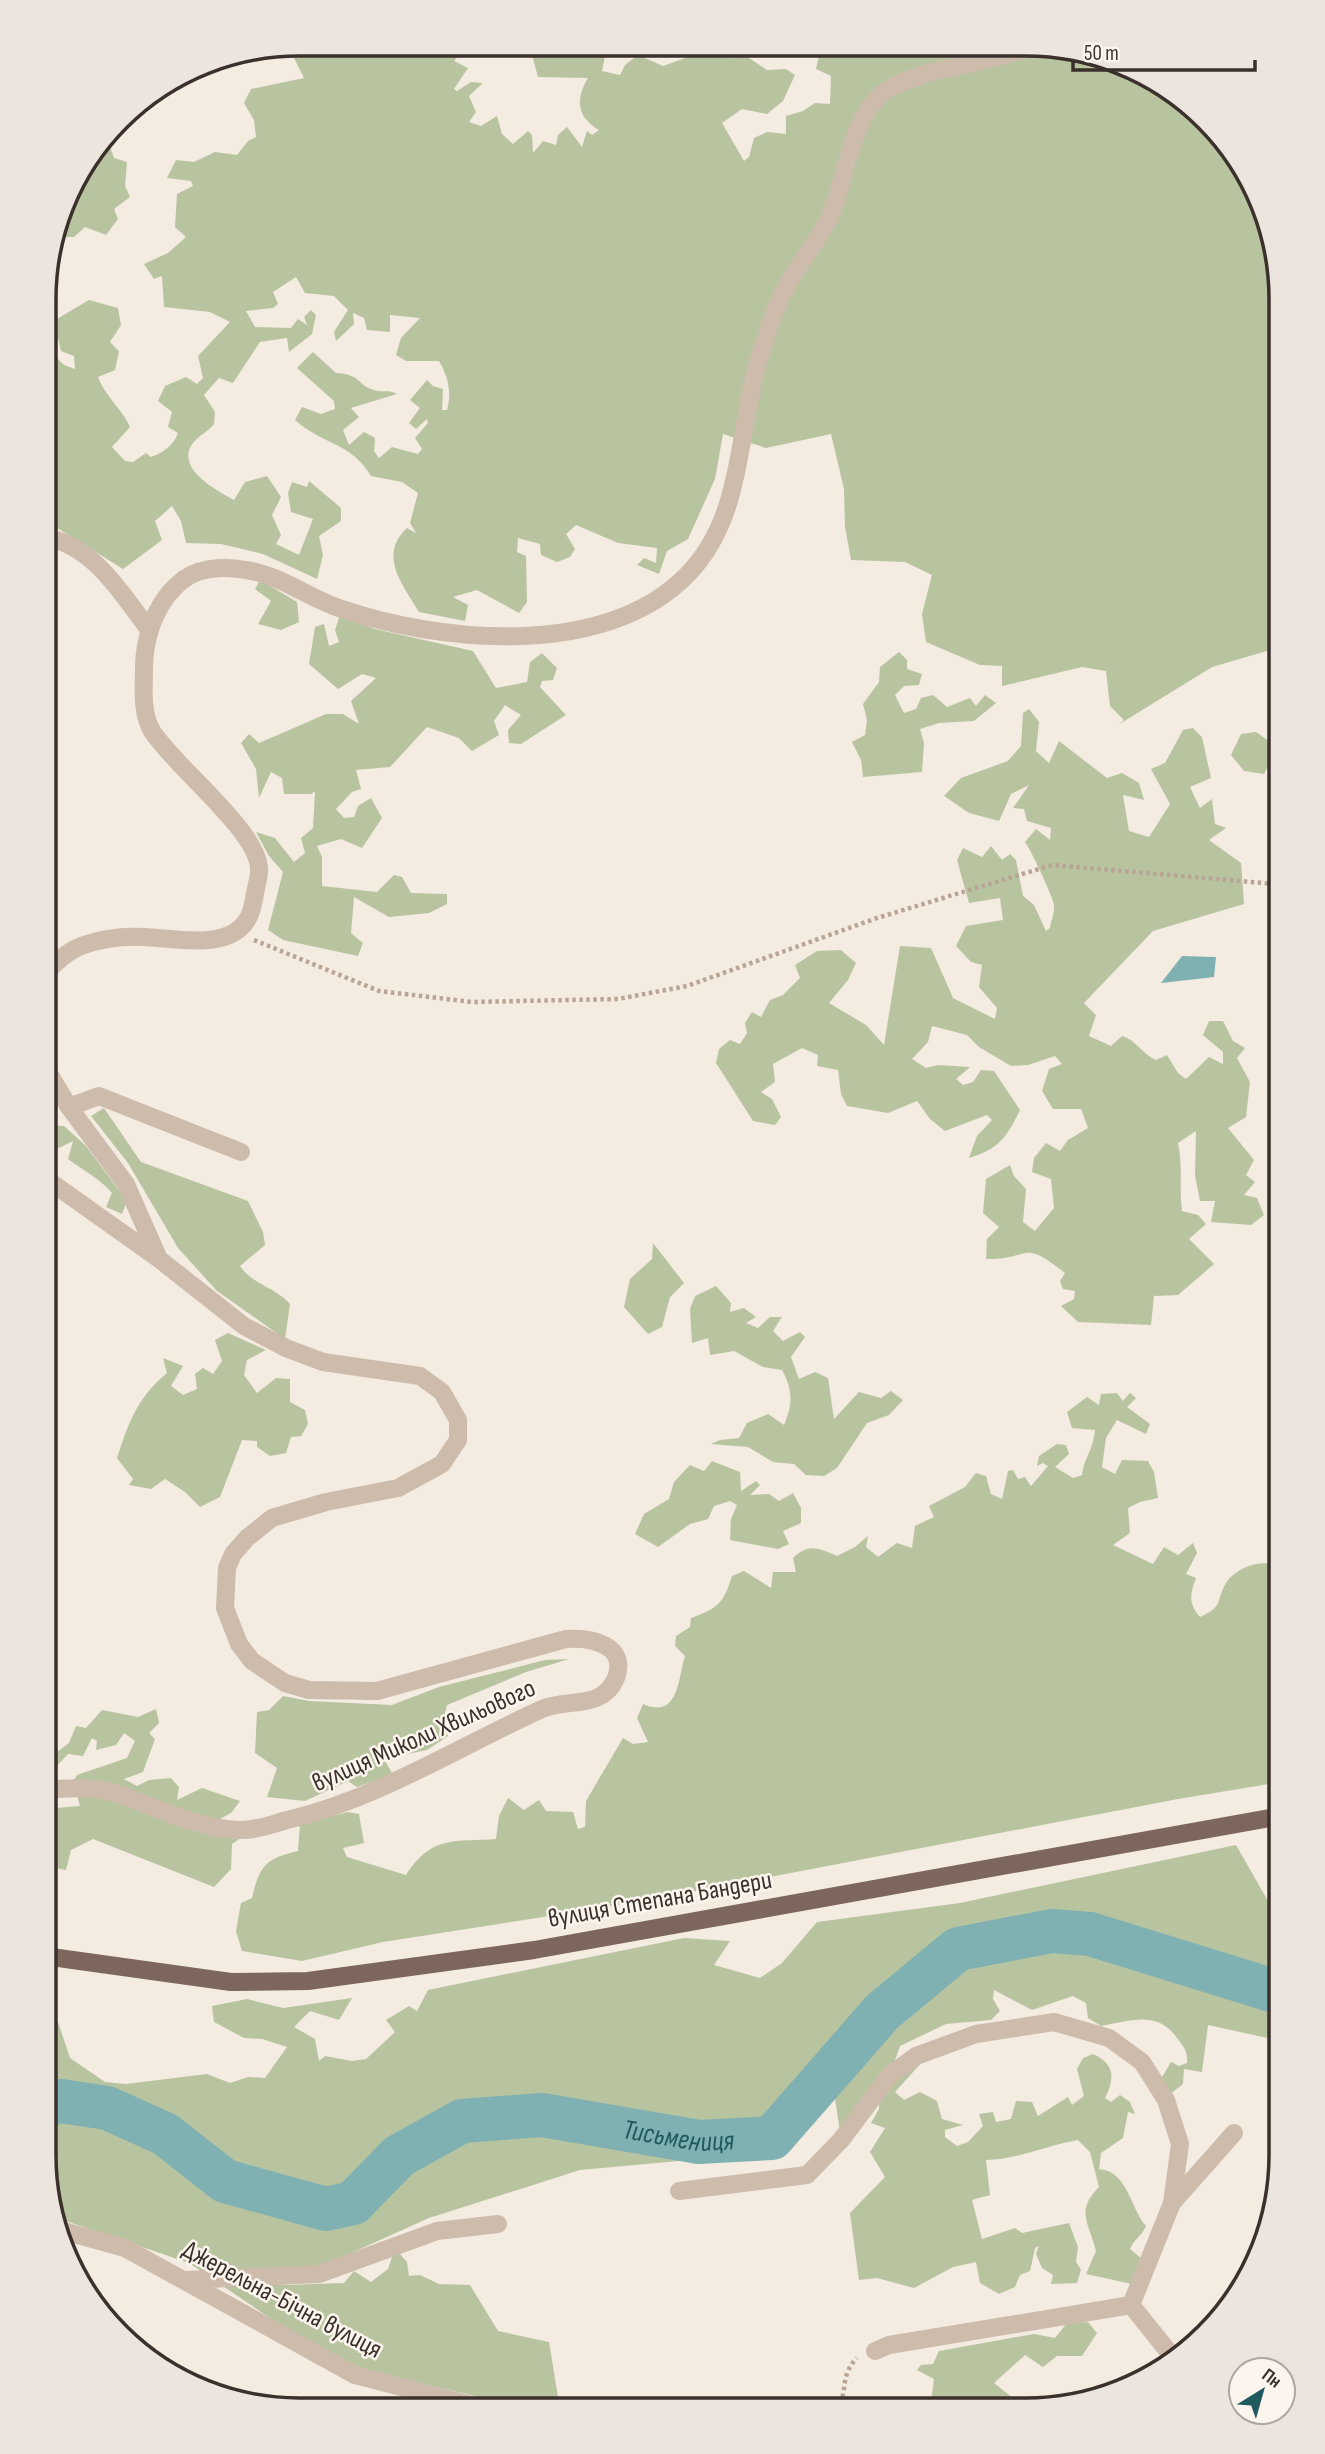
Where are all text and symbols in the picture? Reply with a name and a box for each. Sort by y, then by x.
scale bar [1073,28,1255,72]
text: 50 m [1084,41,1119,66]
street label: вулиця Миколи Хвильового [308,1673,540,1799]
street label: вулиця Степана Бандери [546,1865,774,1935]
water label: Тисьмениця [620,2113,735,2159]
street label: Джерельна-Бічна вулиця [177,2234,387,2366]
north arrow [1227,2356,1297,2426]
text: Пн [1257,2364,1286,2393]

